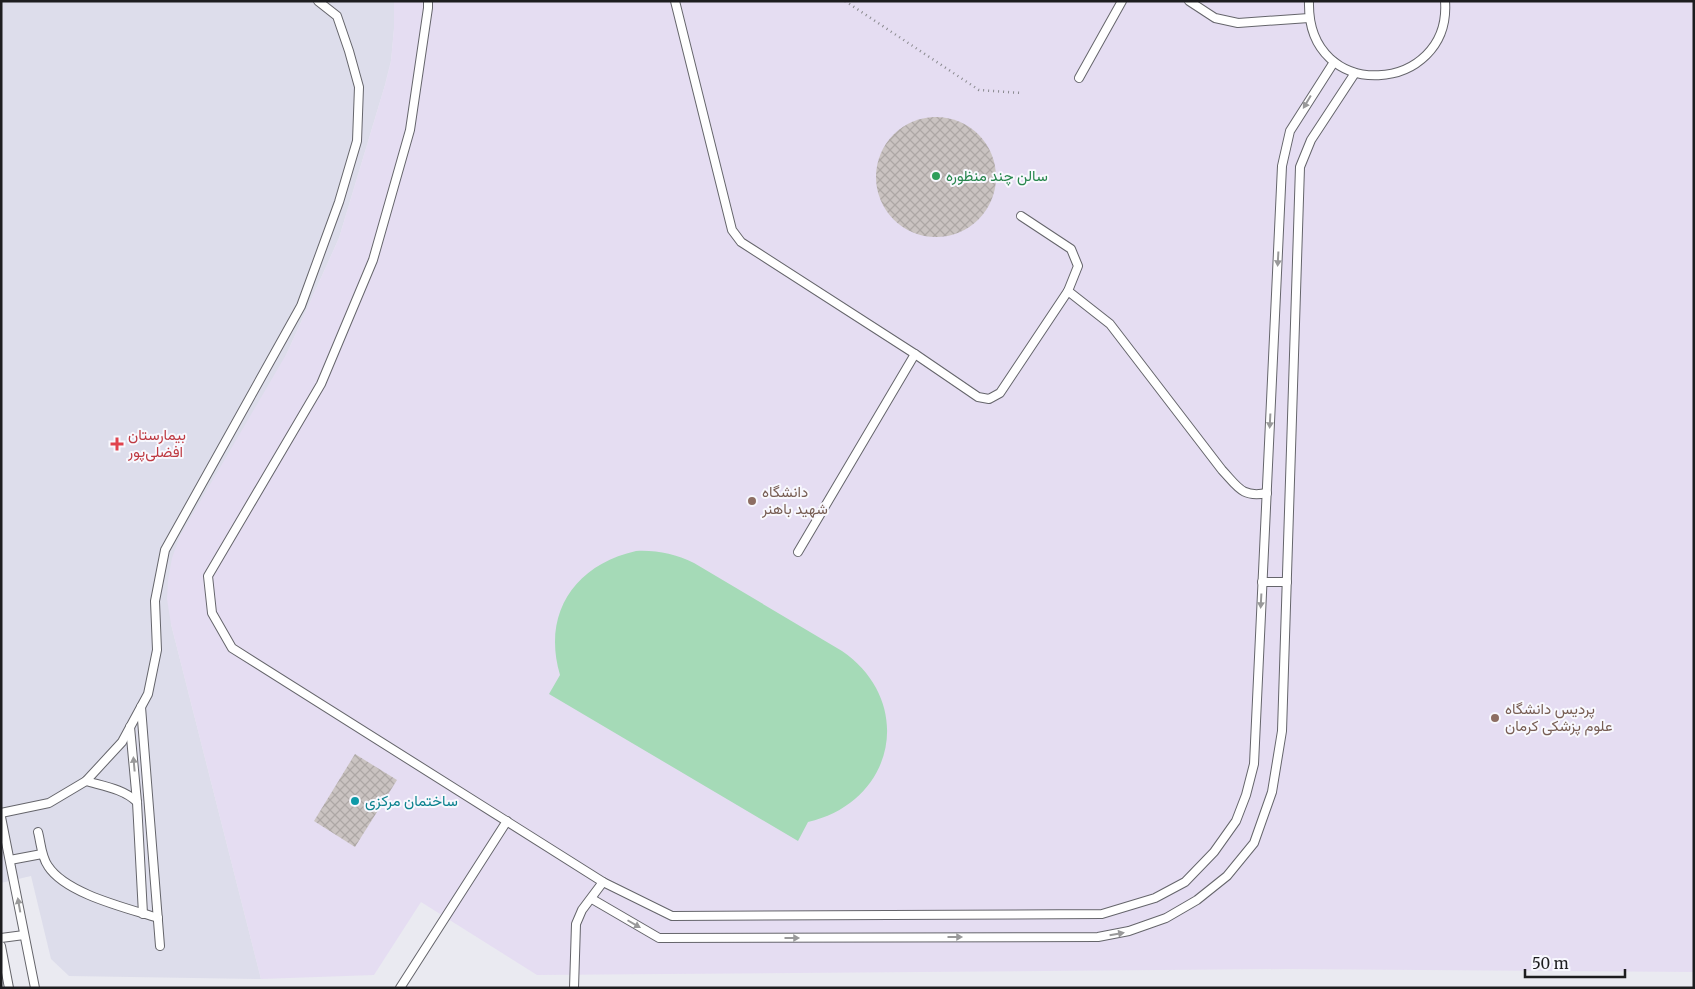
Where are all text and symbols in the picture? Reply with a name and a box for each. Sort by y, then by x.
one-way arrow [1302,96,1312,109]
place label: سالن چند منظوره [946,166,1048,186]
marker: سالن چند منظوره [930,170,942,182]
one-way arrow [1273,251,1281,267]
one-way arrow [1266,414,1274,430]
place label: بیمارستان افضلی‌پور [127,425,186,462]
marker: بیمارستان افضلی‌پور [110,437,124,451]
place label: دانشگاه شهید باهنر [761,482,828,518]
marker: دانشگاه شهید باهنر [746,495,758,507]
one-way arrow [1257,593,1265,609]
place label: پردیس دانشگاه علوم پزشکی کرمان [1505,699,1613,736]
marker: پردیس دانشگاه علوم پزشکی کرمان [1489,712,1501,724]
one-way arrow [129,756,137,772]
place label: ساختمان مرکزی [365,791,458,811]
marker: ساختمان مرکزی [349,795,361,807]
one-way arrow [15,897,23,913]
one-way arrow [627,919,640,928]
one-way arrow [1109,929,1125,937]
one-way arrow [947,933,963,941]
one-way arrow [785,934,801,942]
scale bar [1525,946,1625,978]
text: 50 m [1532,954,1569,973]

